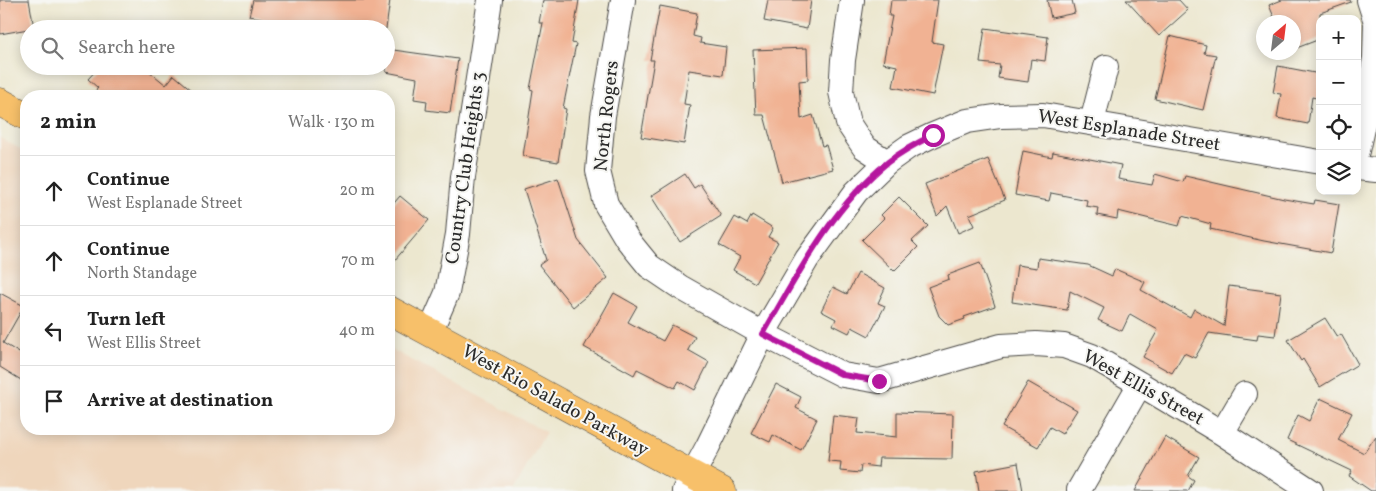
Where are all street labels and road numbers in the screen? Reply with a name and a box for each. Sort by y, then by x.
street label: North Rogers [588,59,626,173]
street label: Country Club Heights 3 [440,70,492,266]
street label: West Esplanade Street [1036,104,1223,158]
street label: West Rio Salado Parkway [457,339,653,463]
street label: West Ellis Street [1077,344,1209,432]

